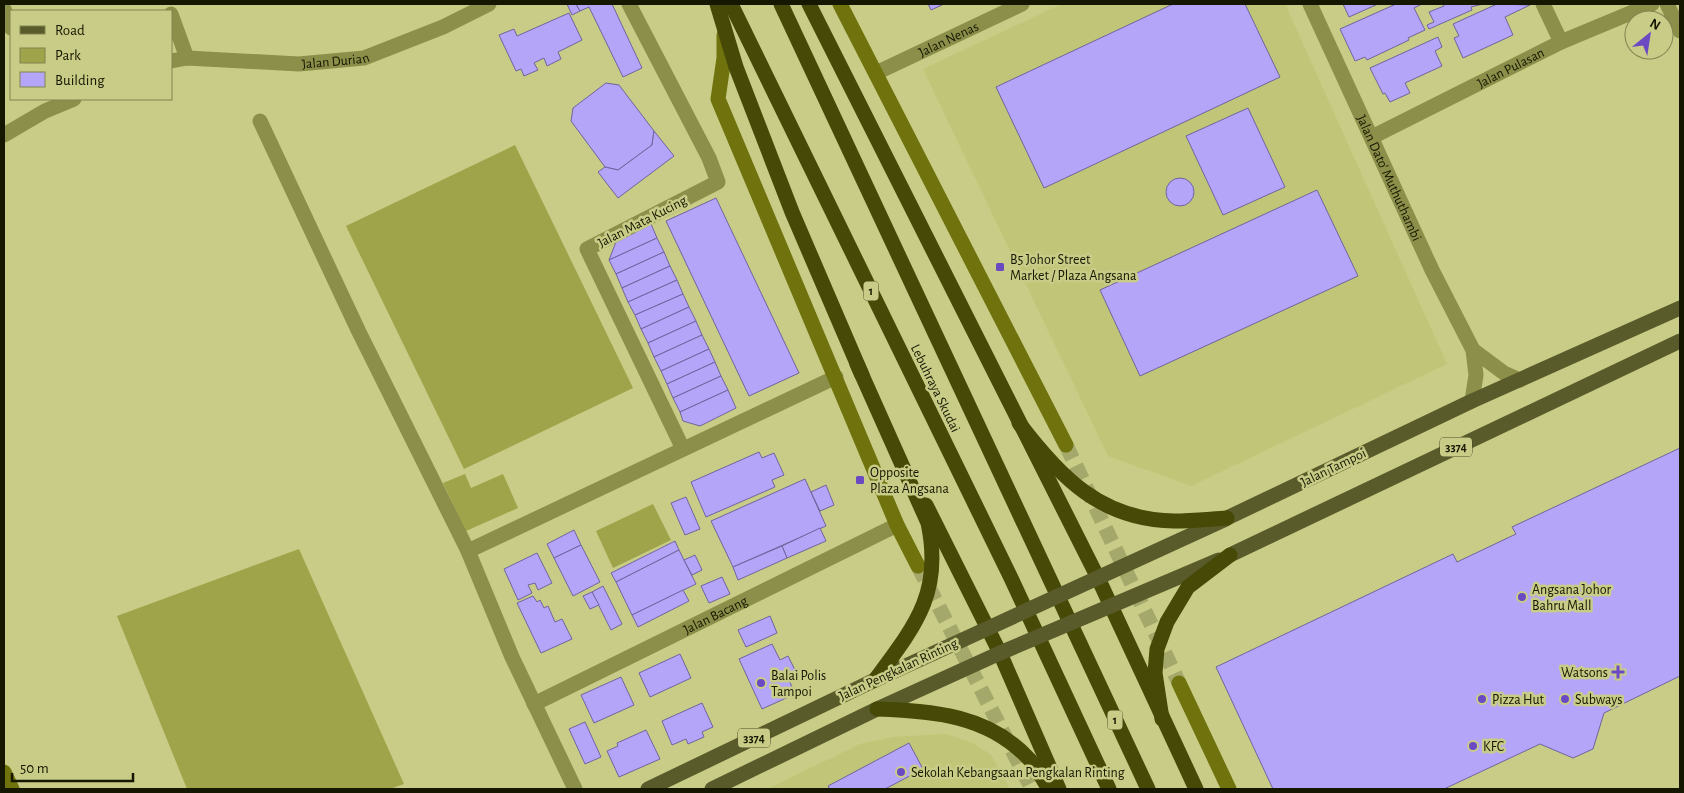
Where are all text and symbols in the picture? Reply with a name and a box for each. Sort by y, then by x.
legend [10,10,172,100]
north arrow [1624,10,1674,60]
text: N [1647,16,1663,33]
street label: Jalan Nenas [917,20,981,60]
text: Road [55,23,85,38]
street label: Jalan Pulasan [1475,46,1547,91]
text: Park [55,48,81,63]
street label: Jalan Durian [301,51,372,72]
text: Building [55,73,105,88]
street label: Jalan Dato' Muthuthambi [1354,113,1424,243]
street label: Jalan Mata Kucing [596,193,689,250]
place label: B5 Johor Street Market / Plaza Angsana [1010,253,1137,283]
marker: B5 Johor Street Market / Plaza Angsana [994,261,1006,273]
road number: 1 [864,282,878,300]
street label: Lebuhraya Skudai [908,342,962,435]
road number: 3374 [1440,438,1472,457]
street label: Jalan Tampoi [1299,446,1368,490]
place label: Opposite Plaza Angsana [870,466,949,496]
marker: Opposite Plaza Angsana [854,474,866,486]
place label: Angsana Johor Bahru Mall [1532,583,1611,613]
marker: Angsana Johor Bahru Mall [1516,591,1528,603]
street label: Jalan Bacang [681,594,750,637]
street label: Jalan Pengkalan Rinting [837,636,960,704]
place label: Watsons [1561,666,1608,680]
marker: Watsons [1612,666,1624,678]
place label: Balai Polis Tampoi [771,669,826,699]
marker: Balai Polis Tampoi [755,677,767,689]
marker: Pizza Hut [1476,693,1488,705]
place label: Pizza Hut [1492,693,1545,707]
marker: Subways [1559,693,1571,705]
place label: Subways [1575,693,1622,707]
road number: 1 [1108,710,1122,730]
road number: 3374 [738,728,770,748]
marker: KFC [1467,740,1479,752]
place label: KFC [1483,740,1504,754]
scale bar [12,750,134,782]
text: 50 m [20,761,49,776]
marker: Sekolah Kebangsaan Pengkalan Rinting [895,766,907,778]
place label: Sekolah Kebangsaan Pengkalan Rinting [911,766,1125,780]

